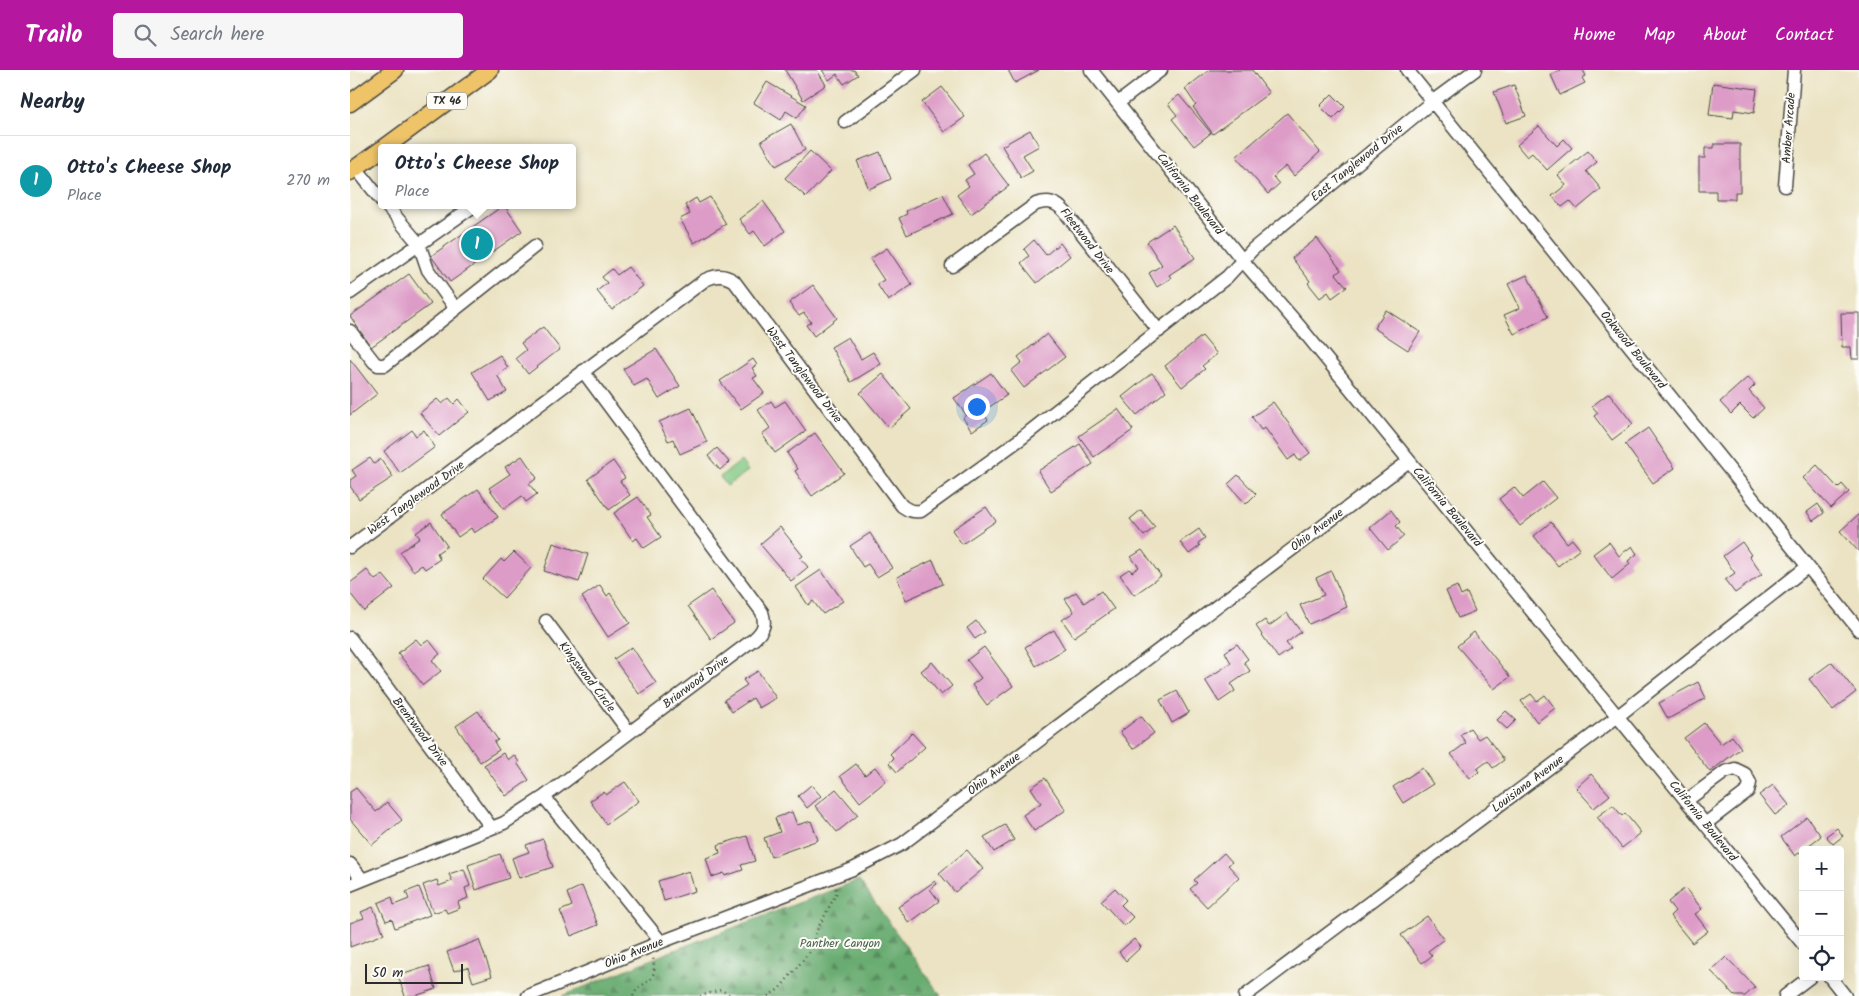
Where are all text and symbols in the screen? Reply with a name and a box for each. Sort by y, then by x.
search box [113,13,463,58]
text: Trailo [25,16,83,55]
text: Search here [171,20,264,50]
icon: search [131,21,159,49]
text: Home [1573,21,1616,50]
text: Map [1644,21,1675,50]
text: About [1703,21,1747,50]
text: Contact [1775,21,1834,50]
text: Nearby [20,86,85,119]
street label: Amber Arcade [1777,91,1801,164]
road number: TX 46 [427,92,467,110]
street label: East Tanglewood Drive [1307,119,1408,206]
popup [378,144,576,209]
text: Otto's Cheese Shop [395,149,559,179]
street label: California Boulevard [1152,149,1229,240]
text: Otto's Cheese Shop [67,153,231,183]
text: 1 [34,168,38,193]
text: 270 m [286,168,330,193]
text: Place [395,179,429,204]
text: Place [67,183,101,208]
street label: Fleetwood Drive [1055,204,1119,279]
pin: 1 [461,225,493,263]
street label: Oakwood Boulevard [1595,307,1671,394]
street label: West Tanglewood Drive [761,323,847,428]
your location [964,394,990,420]
street label: West Tanglewood Drive [363,456,469,540]
street label: California Boulevard [1408,463,1487,552]
street label: Ohio Avenue [1286,503,1348,556]
street label: Kingswood Circle [554,637,620,717]
street label: Briarwood Drive [659,650,734,713]
street label: Brentwood Drive [387,693,453,771]
street label: Ohio Avenue [963,747,1025,800]
street label: Louisiana Avenue [1488,750,1569,818]
street label: California Boulevard [1664,776,1743,867]
map controls [1799,846,1844,981]
button: + [1799,846,1844,891]
button: − [1799,891,1844,936]
street label: Ohio Avenue [602,932,667,973]
park label: Panther Canyon [800,934,880,953]
button: locate [1799,936,1844,981]
scale bar [365,961,462,984]
text: 50 m [372,962,403,984]

